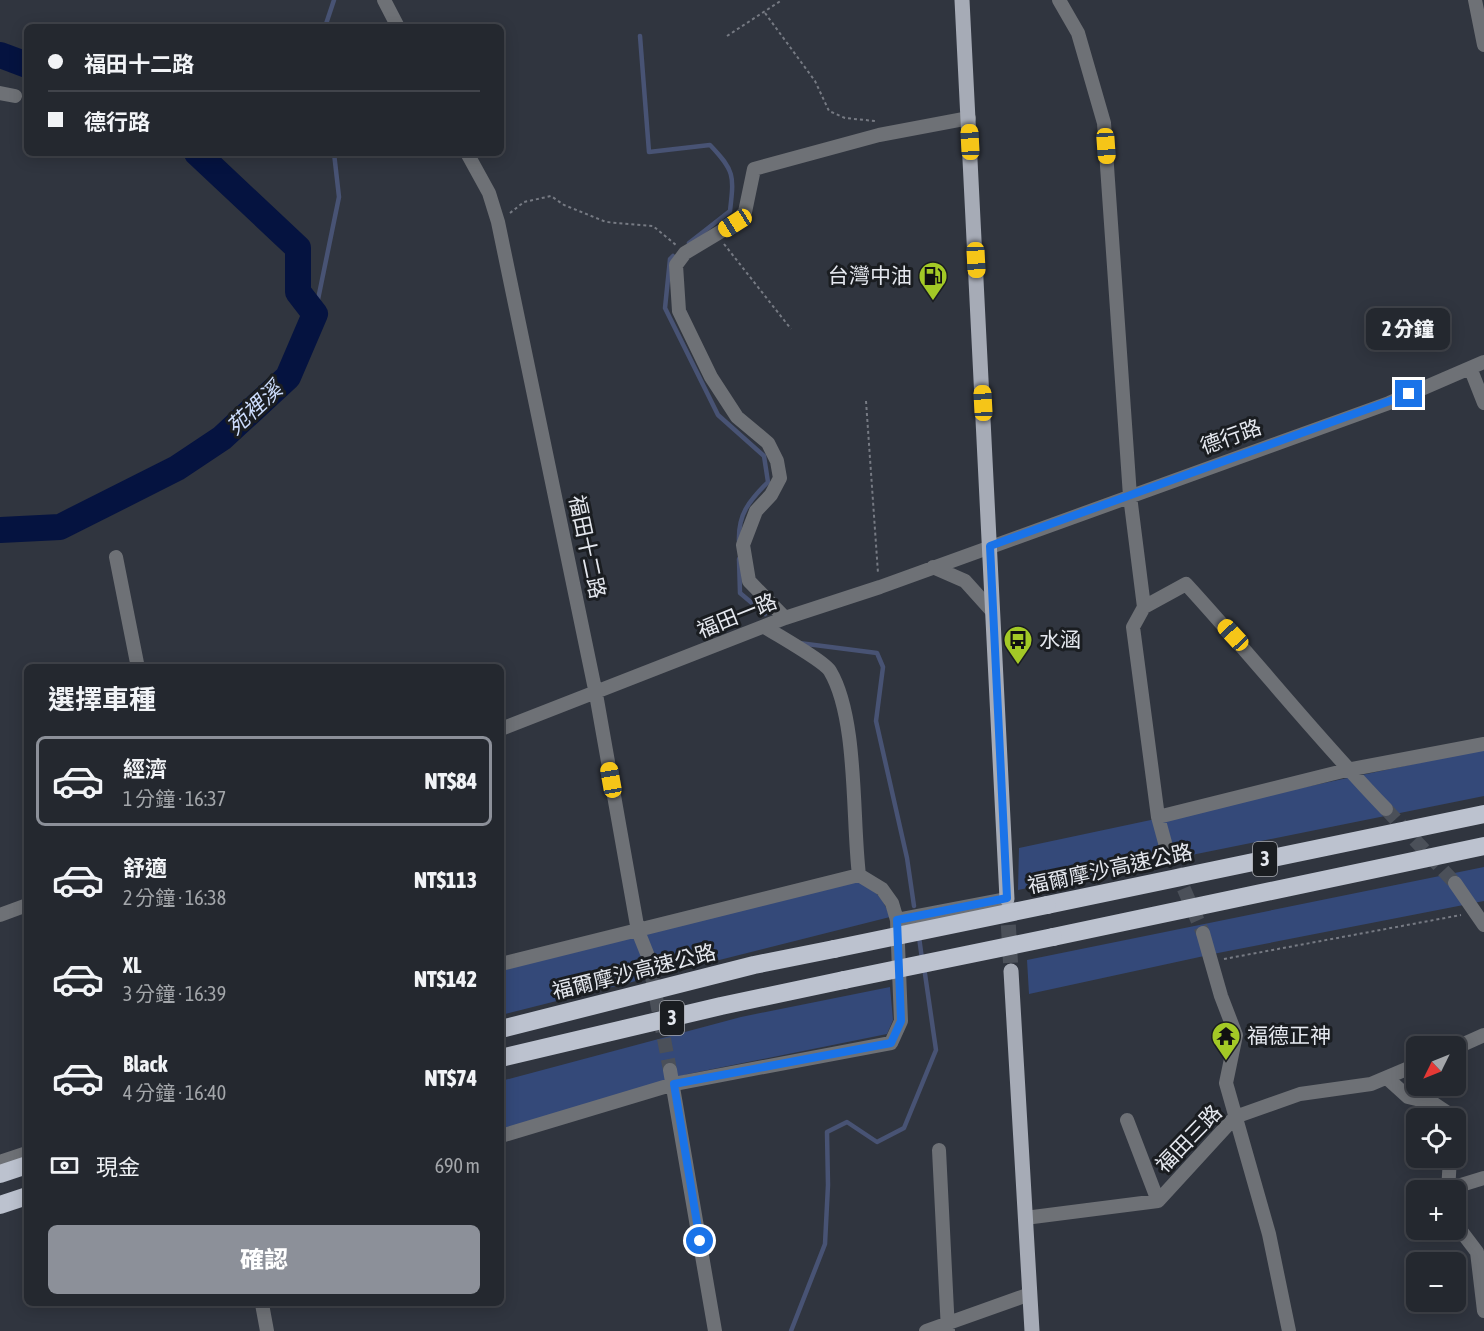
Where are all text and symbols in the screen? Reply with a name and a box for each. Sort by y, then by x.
text: 福田十二路 [84,51,194,77]
text: 德行路 [84,109,150,135]
car [960,124,980,160]
car [1096,127,1116,165]
car [715,206,755,240]
car [966,242,986,278]
fuel station icon: 台灣中油 [917,260,949,302]
place label: 台灣中油 [828,263,912,287]
callout: 2 分鐘 [1367,307,1451,349]
text: 2 分鐘 [1382,317,1434,340]
water label: 苑裡溪 [221,374,289,440]
route end [1395,380,1422,407]
car [973,385,993,421]
street label: 德行路 [1197,414,1264,458]
street label: 福田十二路 [565,493,611,601]
street label: 福田一路 [693,588,780,642]
car [1214,616,1252,654]
bus stop icon: 水涵 [1002,624,1034,666]
place label: 水涵 [1039,627,1081,651]
text: 選擇車種 [48,684,156,715]
icon: car [51,754,105,808]
text: 經濟 [123,756,167,782]
car [599,761,623,799]
text: NT$84 [424,768,477,794]
text: 1 分鐘 · 16:37 [123,787,226,810]
street label: 福爾摩沙高速公路 [1025,839,1194,897]
road number: 3 [1253,842,1277,876]
icon: car [51,853,105,907]
text: 舒適 [123,855,167,881]
text: NT$113 [414,867,477,893]
text: 2 分鐘 · 16:38 [123,886,226,909]
street label: 福爾摩沙高速公路 [549,939,718,1003]
icon: car [51,952,105,1006]
text: XL [123,952,141,978]
text: NT$142 [414,966,477,992]
text: 3 分鐘 · 16:39 [123,982,226,1005]
road number: 3 [660,1001,684,1035]
temple icon: 福德正神 [1210,1020,1242,1062]
place label: 福德正神 [1247,1023,1331,1047]
north arrow [1406,1036,1466,1096]
map controls [1406,1036,1466,1312]
icon: car [51,1051,105,1105]
text: Black [123,1051,167,1077]
text: NT$74 [424,1065,477,1091]
text: 4 分鐘 · 16:40 [123,1081,226,1104]
street label: 福田三路 [1150,1100,1226,1177]
button: locate [1406,1108,1466,1168]
icon: cash [48,1149,81,1182]
text: 現金 [96,1154,140,1180]
text: 690 m [435,1154,480,1177]
button: + [1406,1180,1466,1240]
button: 確認 [48,1225,480,1294]
route start [686,1227,713,1254]
button: − [1406,1252,1466,1312]

